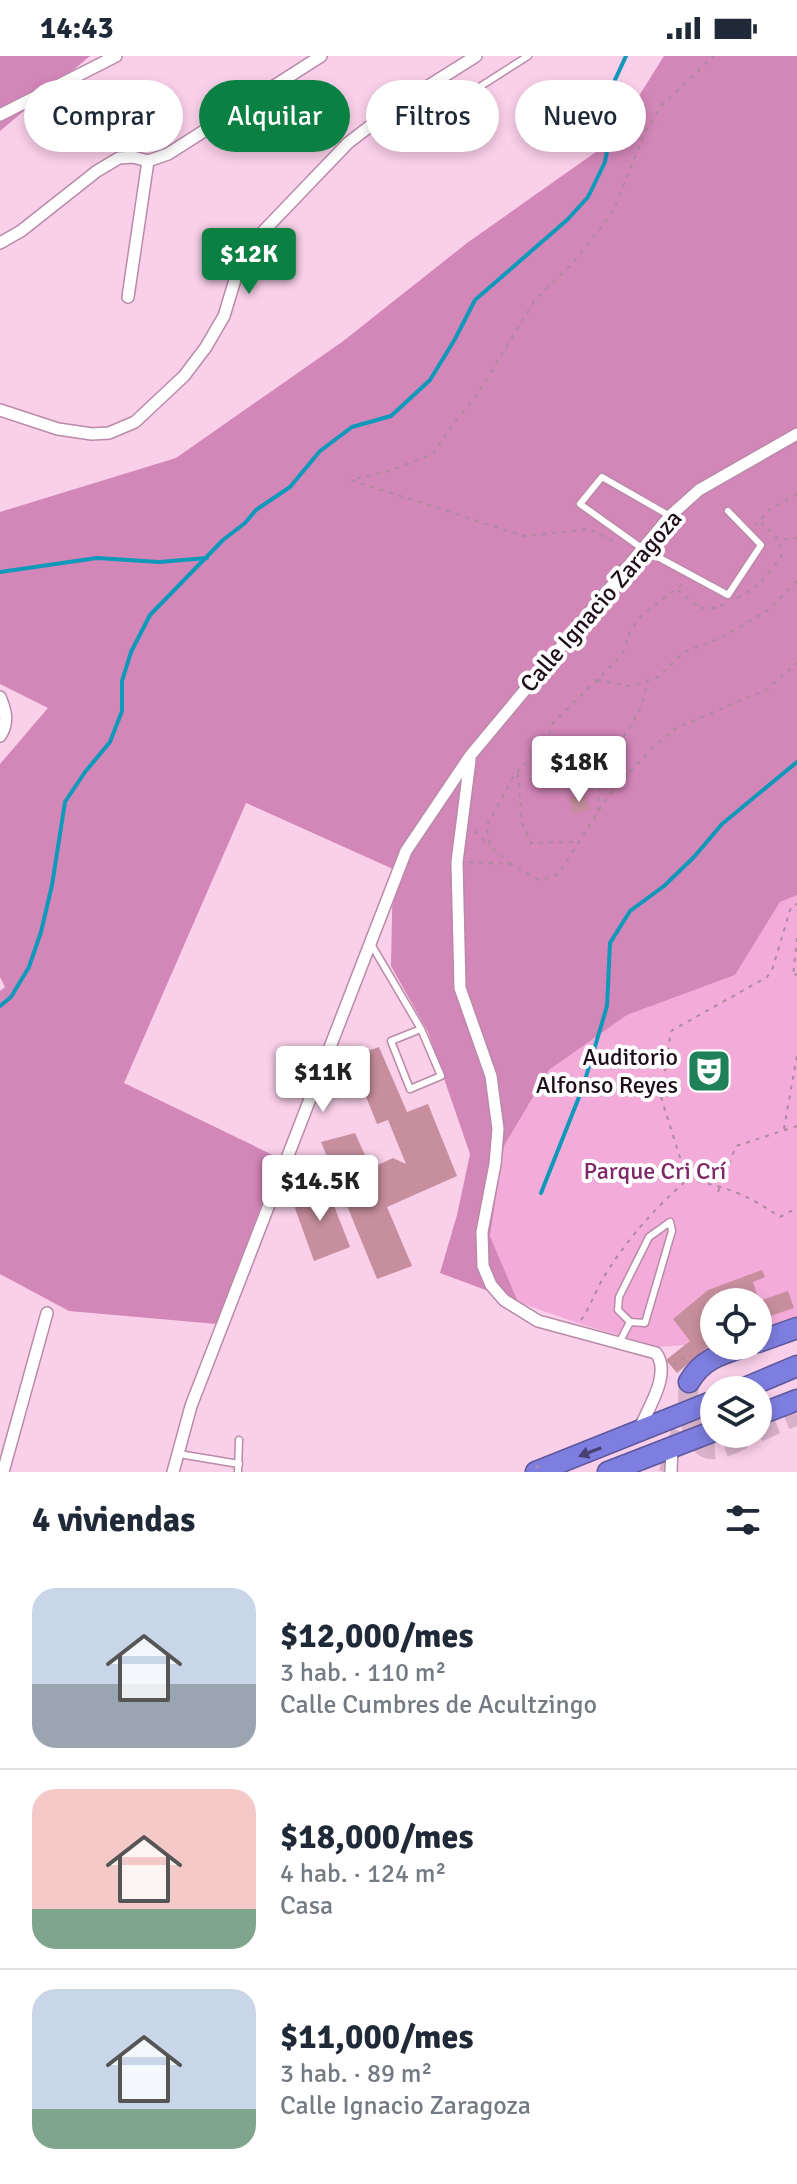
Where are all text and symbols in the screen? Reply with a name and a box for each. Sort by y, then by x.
text: 14:43 [40,10,114,47]
chip: Comprar [24,80,183,152]
chip: Alquilar [199,80,350,152]
chip: Filtros [366,80,499,152]
chip: Nuevo [515,80,646,152]
pin: $12K [202,228,296,296]
text: $12K [220,238,278,270]
street label: Calle Ignacio Zaragoza [514,504,688,698]
pin: $18K [532,736,626,804]
text: $18K [550,746,608,778]
place label: Auditorio Alfonso Reyes [536,1042,678,1100]
pin: $11K [276,1046,370,1114]
theatre icon: Auditorio Alfonso Reyes [685,1047,733,1095]
text: $11K [294,1056,352,1088]
pin: $14.5K [255,1155,385,1223]
park label: Parque Cri Crí [584,1156,727,1186]
text: $14.5K [280,1165,360,1197]
map controls [700,1288,772,1448]
button: locate [700,1288,772,1360]
button: layers [700,1376,772,1448]
one-way arrow [578,1446,602,1459]
icon: filters [721,1498,765,1542]
text: 4 viviendas [32,1499,195,1541]
text: $12,000/mes [280,1615,473,1657]
icon: home [96,1620,192,1716]
text: 3 hab. · 110 m² [280,1657,447,1689]
text: Calle Cumbres de Acultzingo [280,1689,597,1721]
text: $18,000/mes [280,1816,473,1858]
icon: home [96,1821,192,1917]
text: 4 hab. · 124 m² [280,1858,447,1890]
text: Casa [280,1890,333,1922]
text: $11,000/mes [280,2016,473,2058]
icon: home [96,2021,192,2117]
text: 3 hab. · 89 m² [280,2058,432,2090]
text: Calle Ignacio Zaragoza [280,2090,531,2122]

